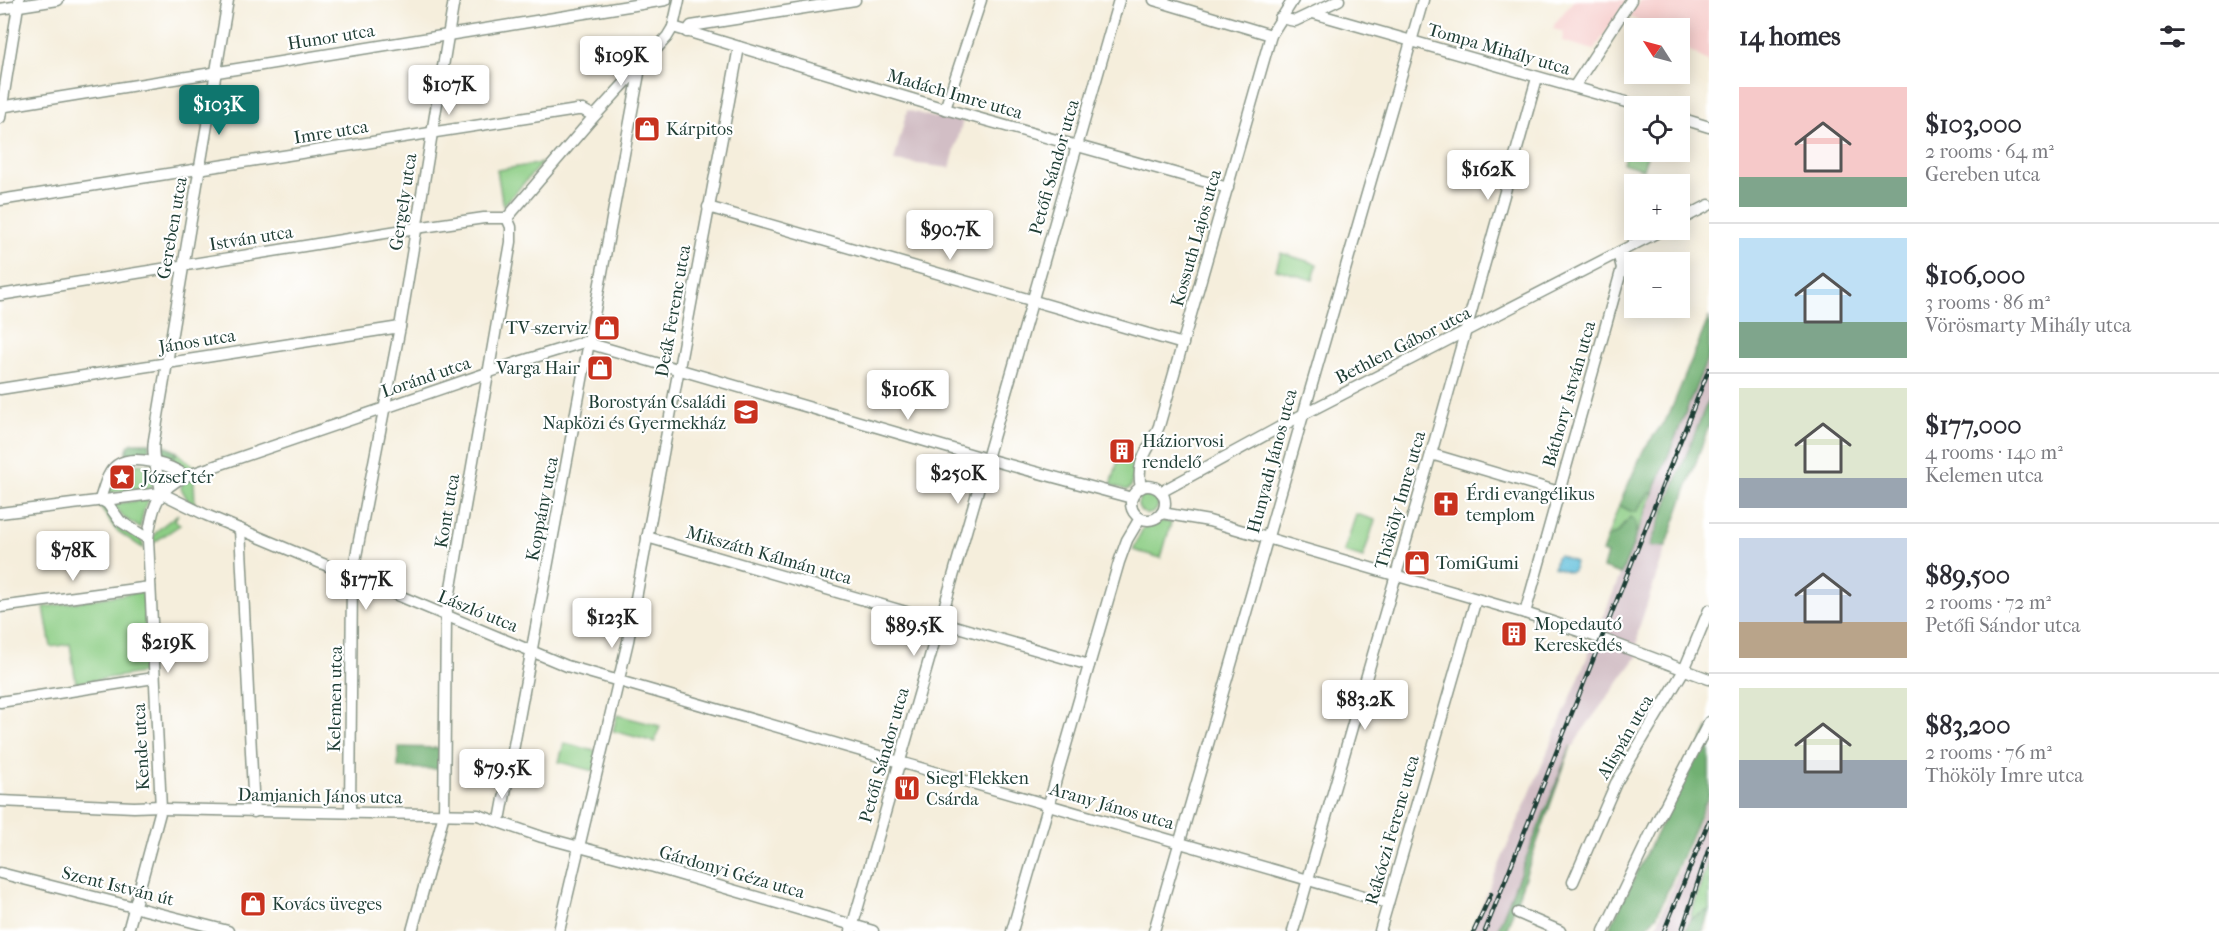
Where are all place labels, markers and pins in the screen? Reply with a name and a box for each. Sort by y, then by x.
pin: $109K [579,36,663,87]
pin: $107K [407,65,491,116]
pin: $103K [177,85,261,136]
shop icon: Kárpitos [632,114,662,144]
place label: Kárpitos [666,119,733,140]
pin: $162K [1446,150,1530,201]
pin: $90.7K [901,210,999,261]
shop icon: TV-szerviz [592,313,622,343]
place label: TV-szerviz [506,318,588,339]
shop icon: Varga Hair [585,353,615,383]
place label: Varga Hair [495,358,580,379]
pin: $106K [866,370,950,421]
place label: Borostyán Családi Napközi és Gyermekház [542,392,727,434]
school or university icon: Borostyán Családi Napközi és Gyermekház [731,397,761,427]
place label: Háziorvosi rendelő [1142,431,1225,473]
building icon: Háziorvosi rendelő [1107,436,1137,466]
pin: $250K [916,454,1000,505]
place icon: József tér [107,462,137,492]
place label: József tér [140,467,214,488]
place label: Érdi evangélikus templom [1466,483,1595,526]
church icon: Érdi evangélikus templom [1431,489,1461,519]
pin: $78K [37,531,109,582]
shop icon: TomiGumi [1402,548,1432,578]
place label: TomiGumi [1436,553,1520,574]
pin: $177K [324,560,408,611]
pin: $123K [570,598,654,649]
pin: $89.5K [865,606,963,657]
place label: Mopedautó Kereskedés [1534,614,1622,656]
building icon: Mopedautó Kereskedés [1499,619,1529,649]
pin: $219K [126,623,210,674]
pin: $83.2K [1316,680,1414,731]
pin: $79.5K [453,749,551,800]
place label: Siegl Flekken Csárda [926,768,1029,810]
restaurant icon: Siegl Flekken Csárda [892,773,922,803]
shop icon: Kovács üveges [238,889,268,919]
place label: Kovács üveges [272,894,382,915]

